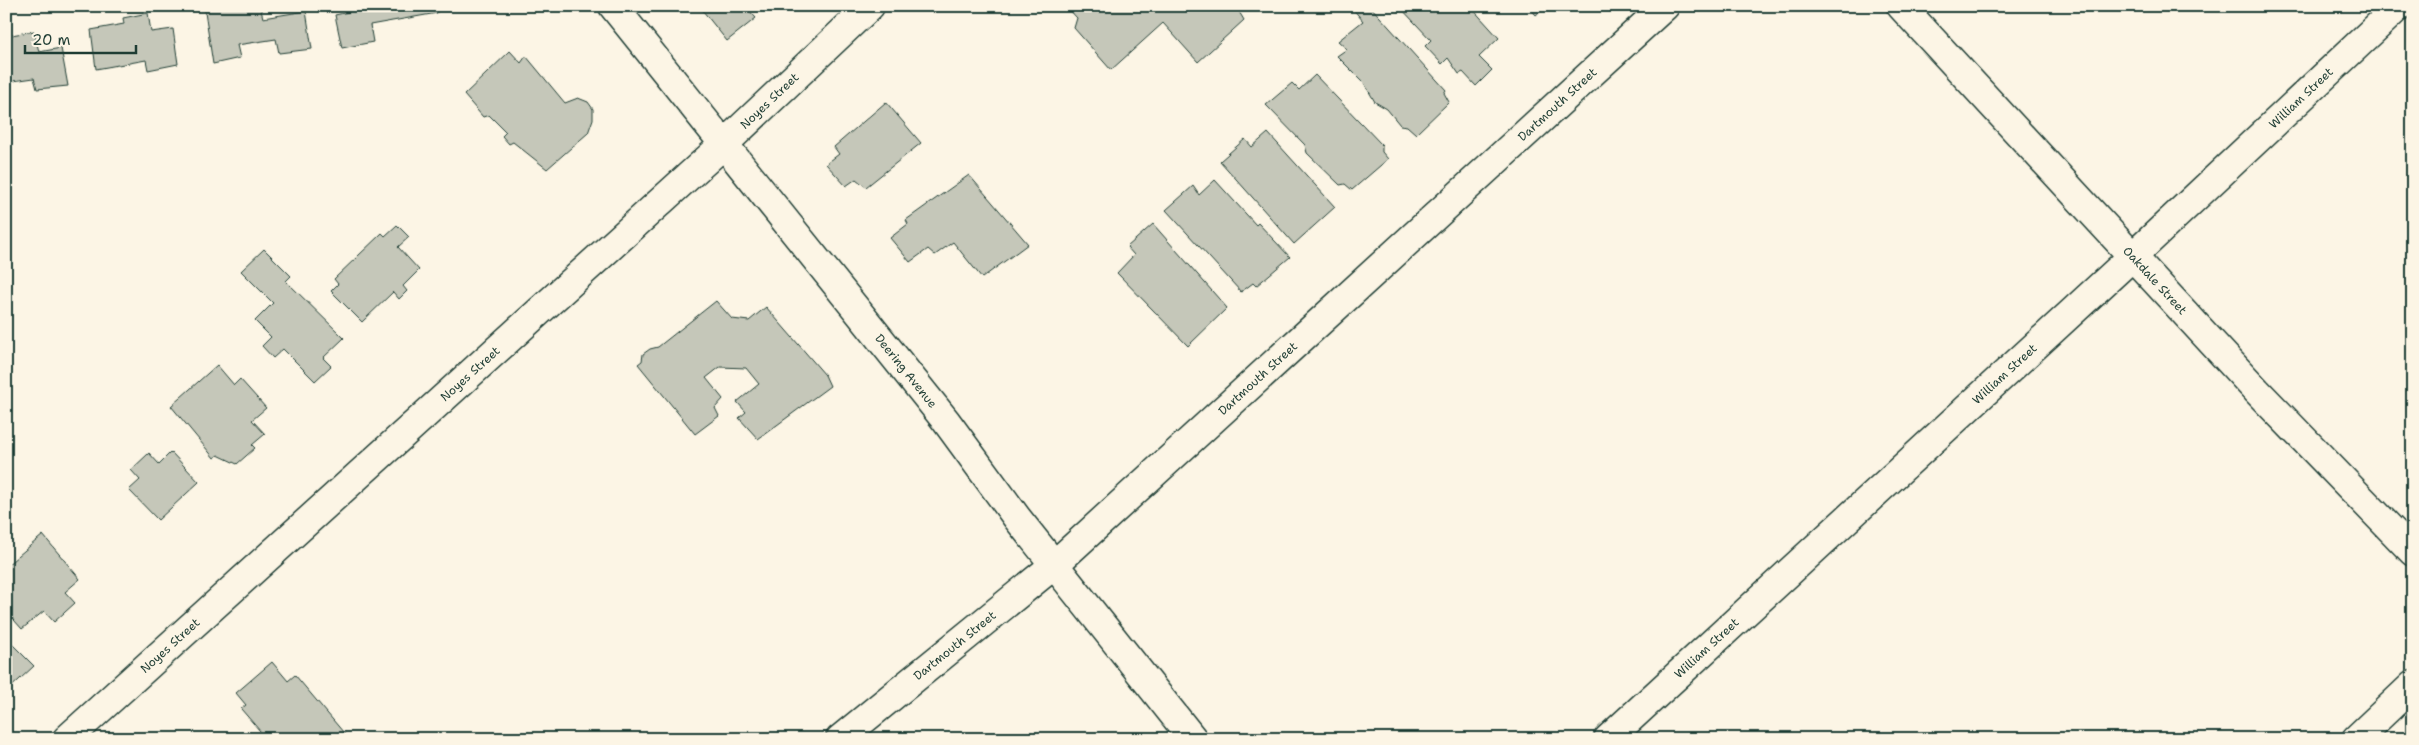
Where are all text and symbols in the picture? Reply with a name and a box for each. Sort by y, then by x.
scale bar [25,22,136,54]
text: 20 m [32,30,71,50]
street label: Dartmouth Street [1514,64,1600,145]
street label: William Street [2266,64,2337,132]
street label: Noyes Street [737,69,802,133]
street label: Oakdale Street [2119,243,2190,318]
street label: Deering Avenue [871,331,941,412]
street label: Dartmouth Street [1215,338,1301,419]
street label: William Street [1969,340,2040,408]
street label: Noyes Street [437,343,503,405]
street label: Dartmouth Street [910,607,999,684]
street label: William Street [1671,614,1742,682]
street label: Noyes Street [137,615,203,677]

